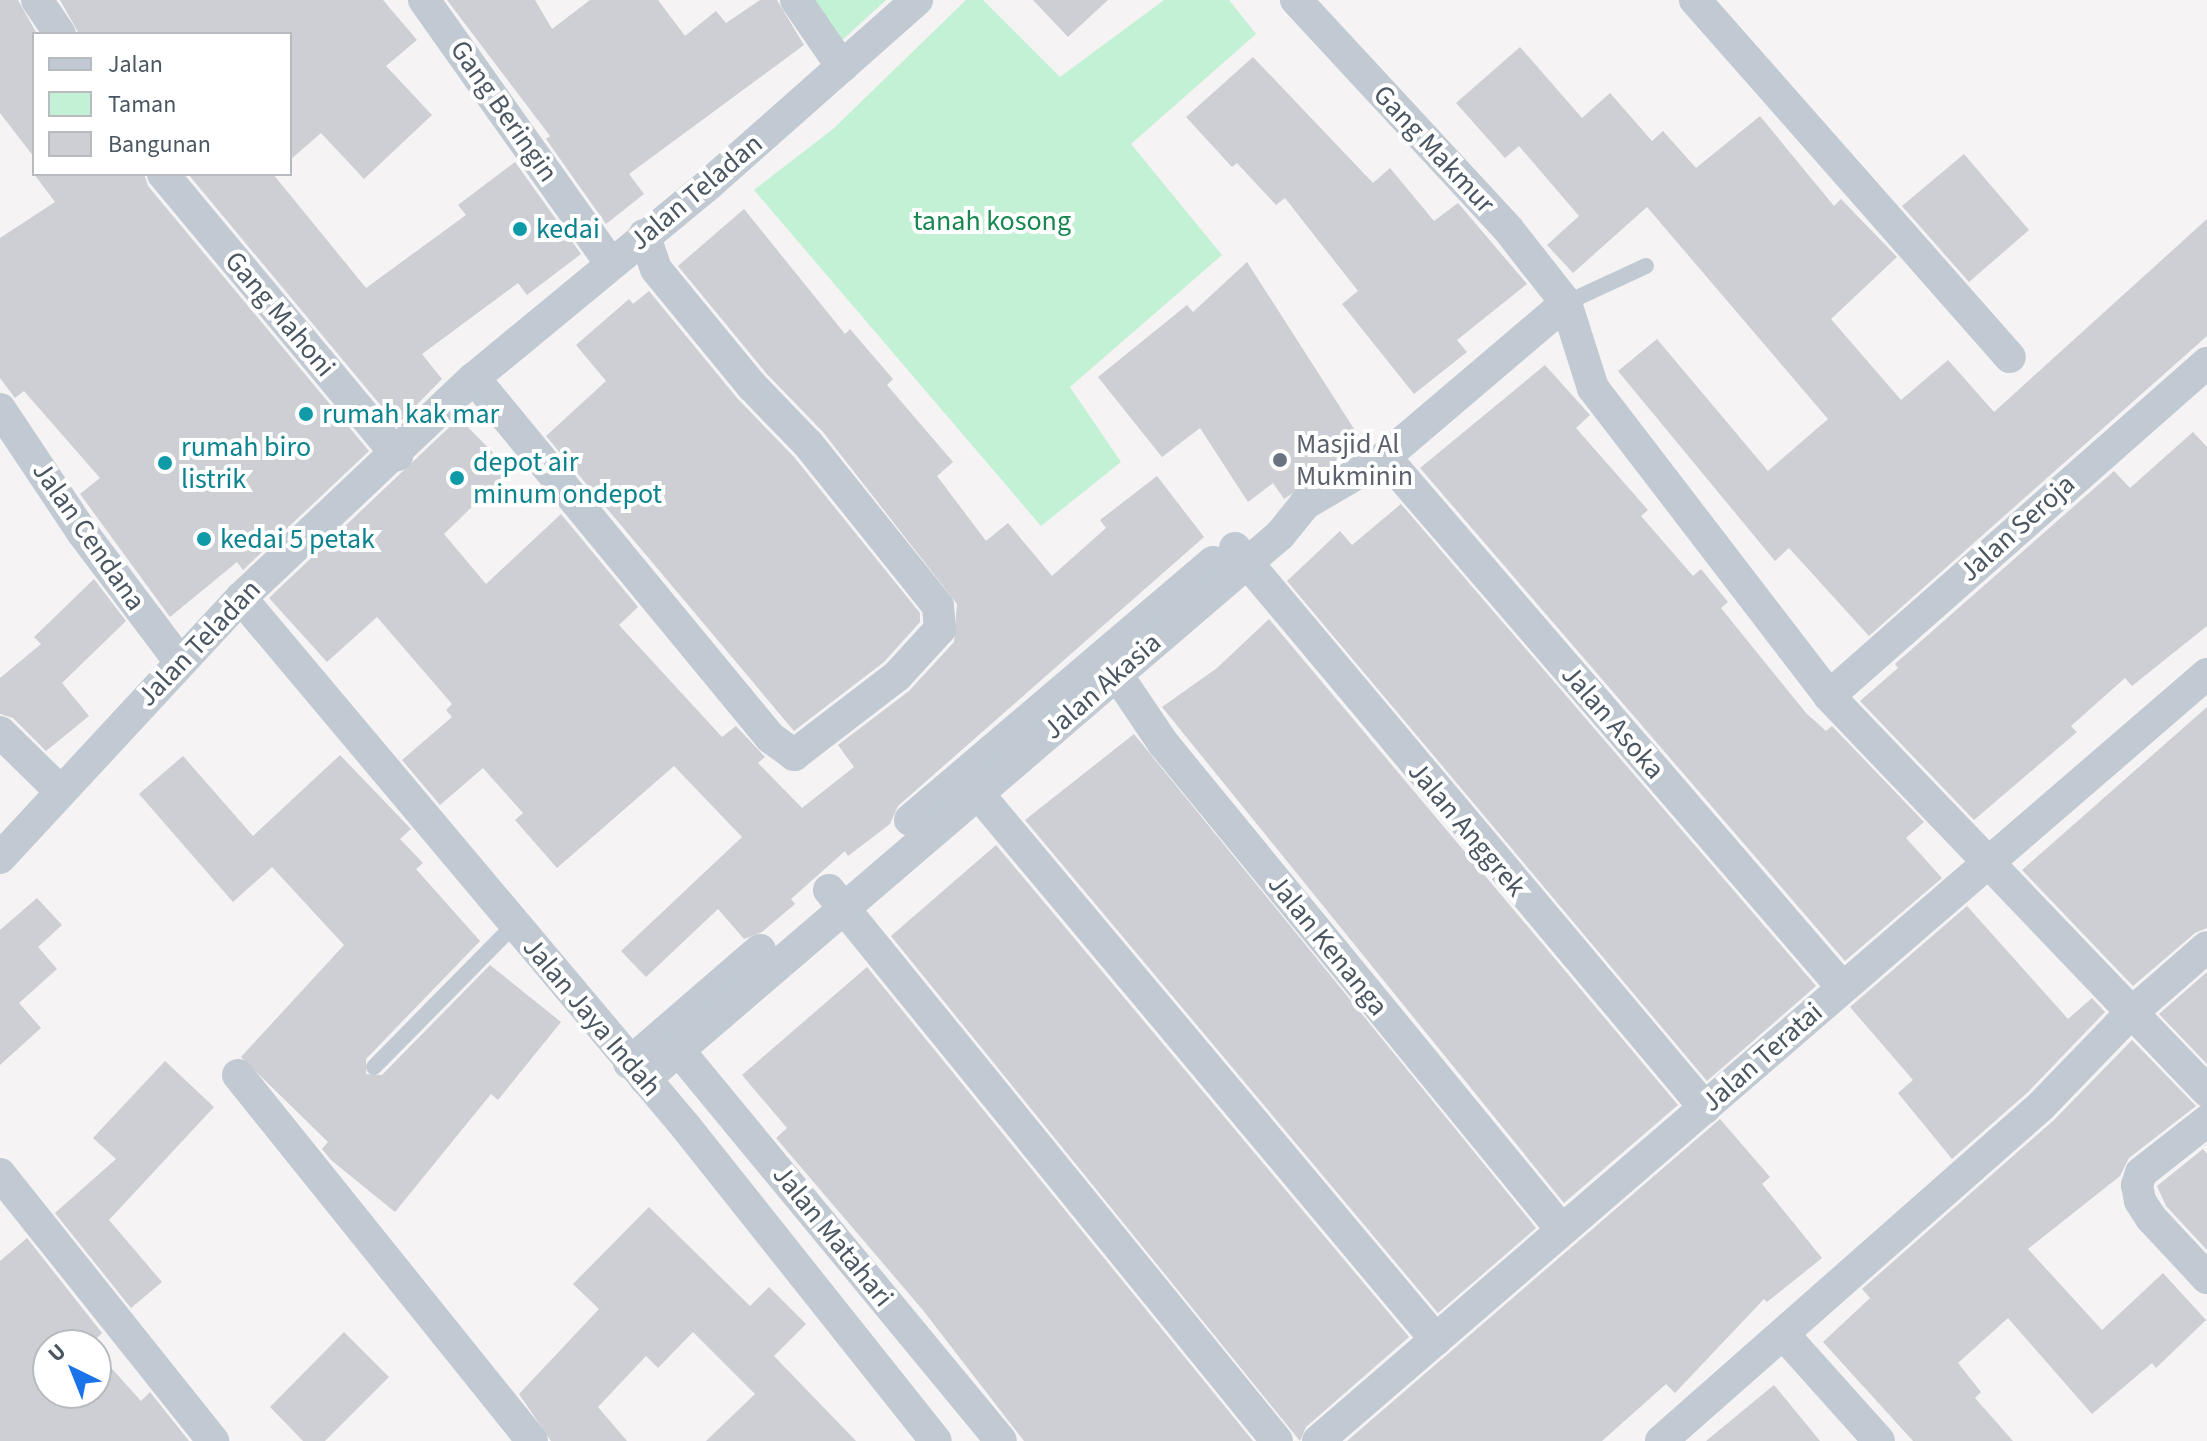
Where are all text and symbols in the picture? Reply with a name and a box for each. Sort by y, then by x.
legend [32,32,292,176]
street label: Gang Beringin [443,34,565,188]
text: Jalan [108,47,163,82]
street label: Gang Makmur [1366,78,1502,220]
text: Taman [108,87,176,122]
text: Bangunan [108,127,211,162]
street label: Jalan Teladan [623,127,769,257]
park label: tanah kosong [913,204,1071,238]
place label: kedai [536,212,600,246]
marker: kedai [511,220,529,238]
street label: Gang Mahoni [218,244,342,384]
place label: rumah kak mar [322,397,499,431]
marker: rumah kak mar [297,405,315,423]
place label: Masjid Al Mukminin [1296,427,1413,493]
place label: rumah biro listrik [181,430,311,496]
place label: depot air minum ondepot [473,445,662,511]
marker: Masjid Al Mukminin [1271,451,1289,469]
marker: rumah biro listrik [156,454,174,472]
street label: Jalan Cendana [25,455,153,617]
street label: Jalan Seroja [1952,467,2082,589]
marker: depot air minum ondepot [448,469,466,487]
place label: kedai 5 petak [220,522,375,556]
marker: kedai 5 petak [195,530,213,548]
street label: Jalan Teladan [130,573,268,713]
street label: Jalan Akasia [1036,626,1168,746]
street label: Jalan Asoka [1554,658,1672,786]
street label: Jalan Anggrek [1401,755,1533,903]
street label: Jalan Kenanga [1261,868,1395,1022]
street label: Jalan Jaya Indah [516,931,668,1103]
street label: Jalan Teratai [1695,995,1829,1119]
street label: Jalan Matahari [766,1158,900,1314]
north arrow [32,1329,112,1409]
text: U [41,1336,73,1370]

